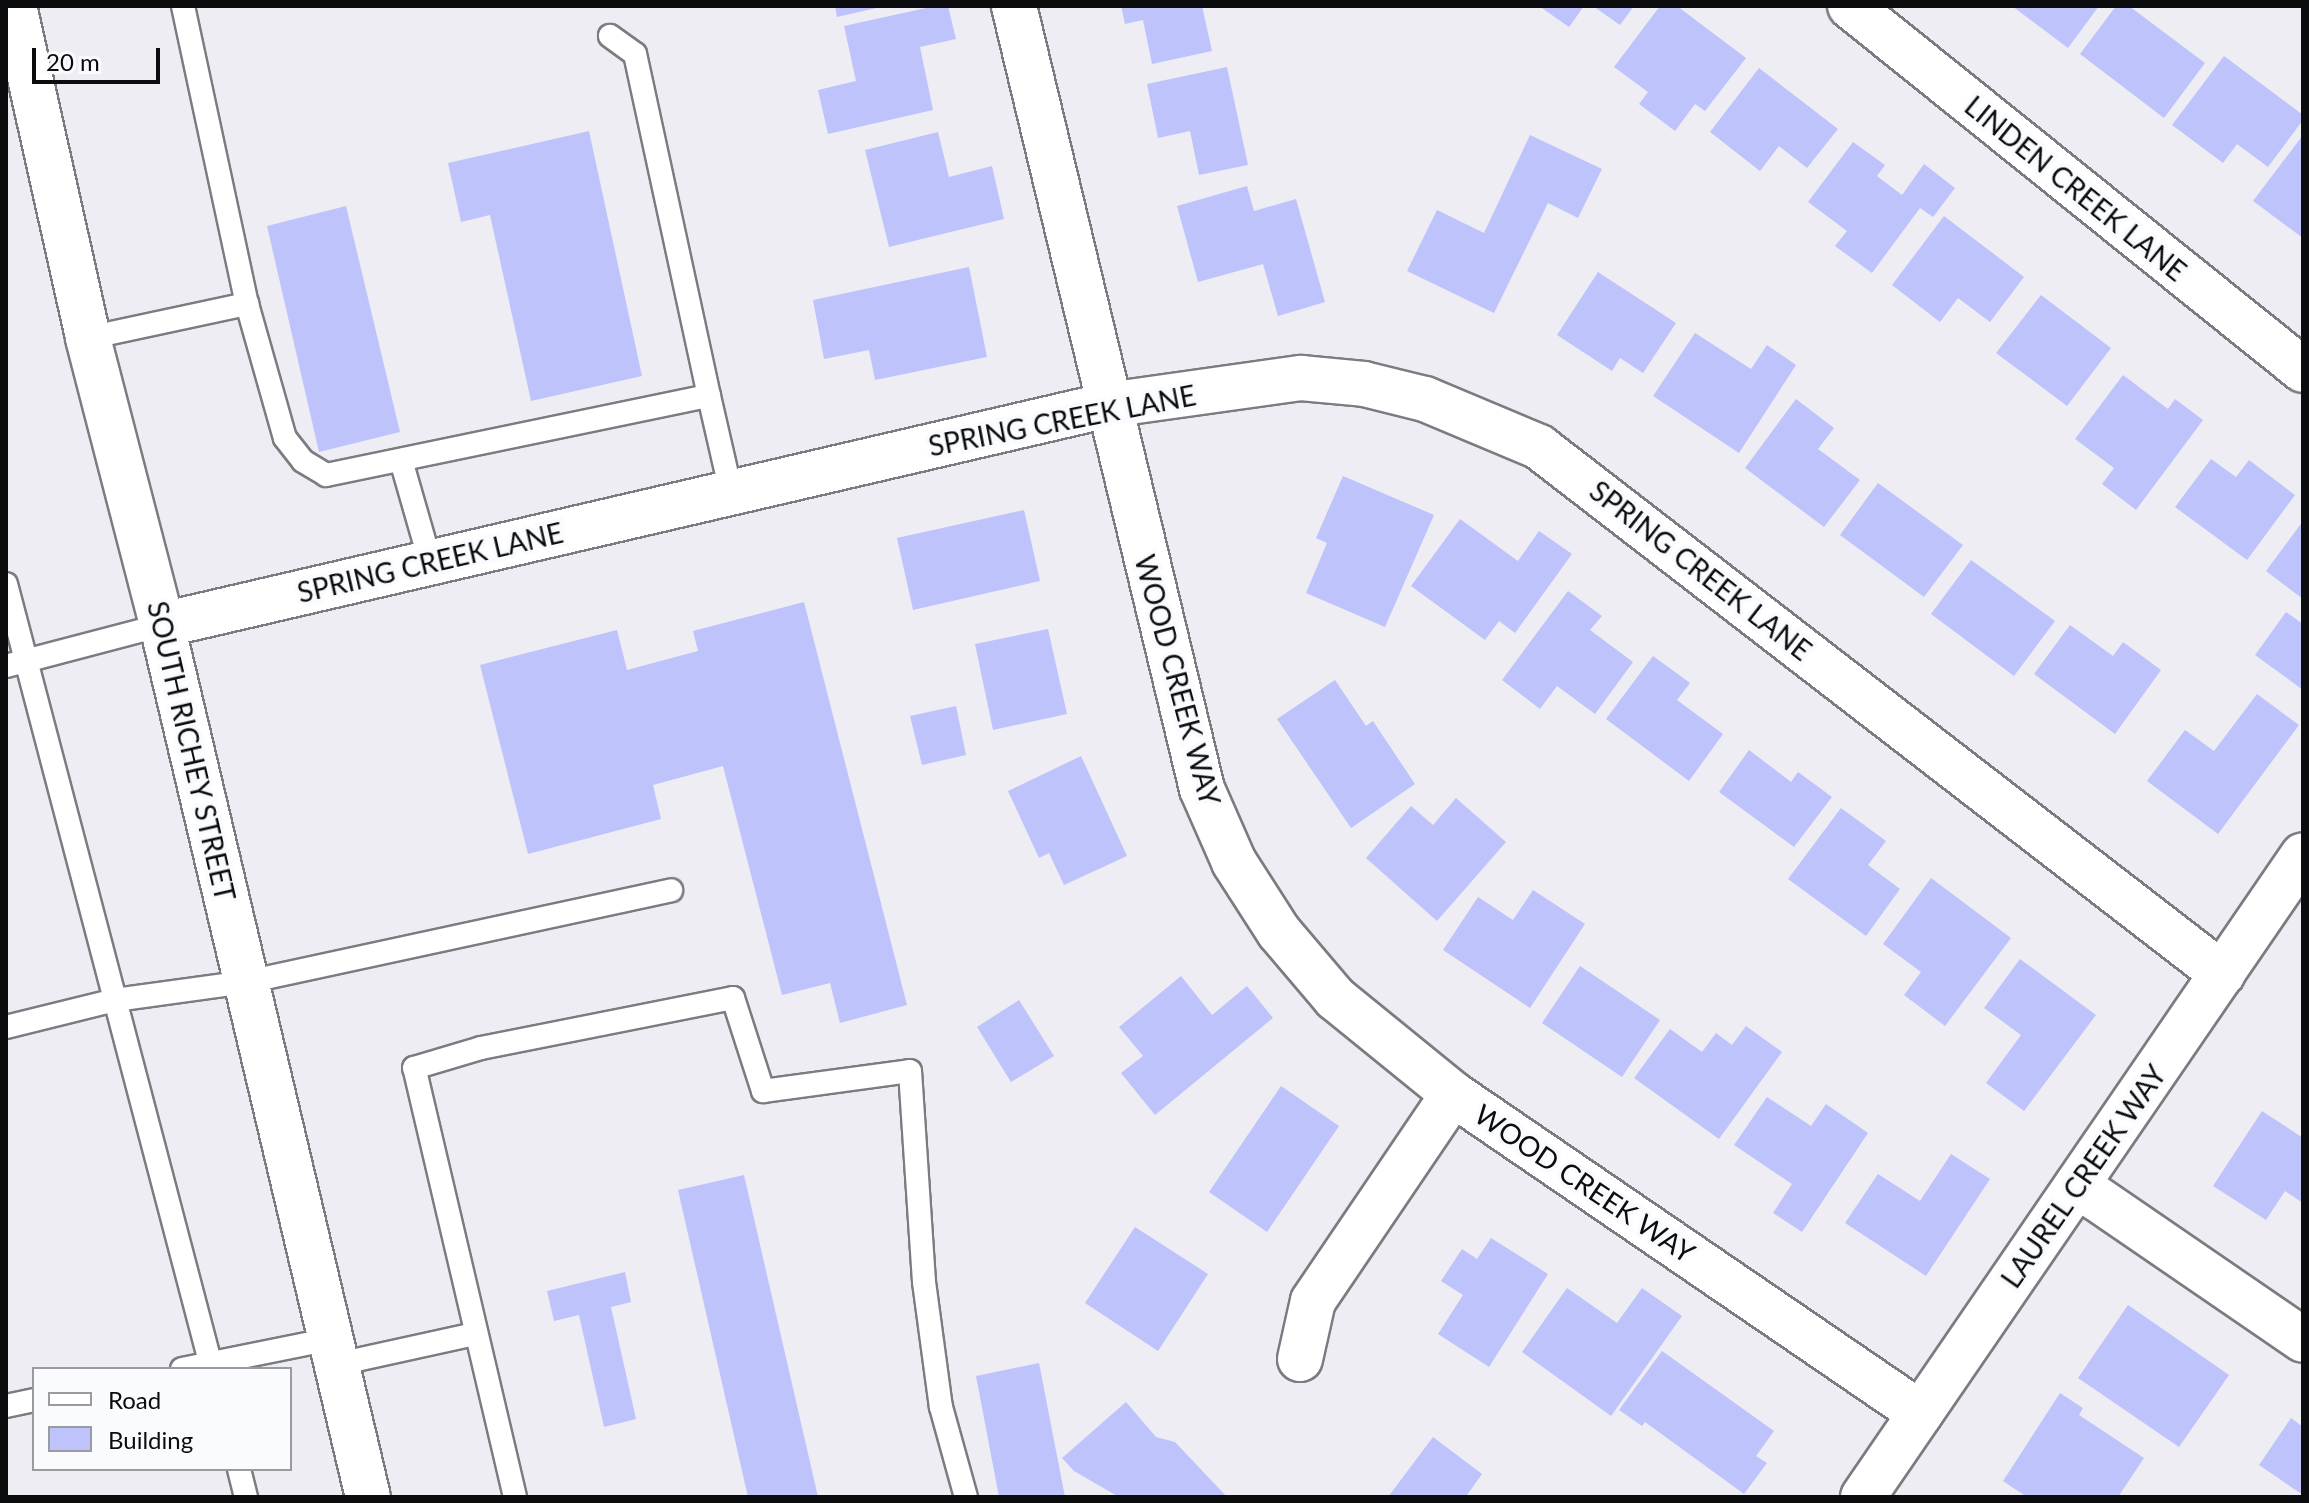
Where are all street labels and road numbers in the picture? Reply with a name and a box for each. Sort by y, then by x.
street label: LINDEN CREEK LANE [1959,88,2193,288]
street label: SPRING CREEK LANE [926,378,1198,462]
street label: SPRING CREEK LANE [1584,473,1818,667]
street label: SPRING CREEK LANE [294,515,566,609]
street label: WOOD CREEK WAY [1128,551,1228,809]
street label: SOUTH RICHEY STREET [141,597,243,905]
street label: LAUREL CREEK WAY [1993,1058,2173,1294]
street label: WOOD CREEK WAY [1468,1097,1702,1269]

